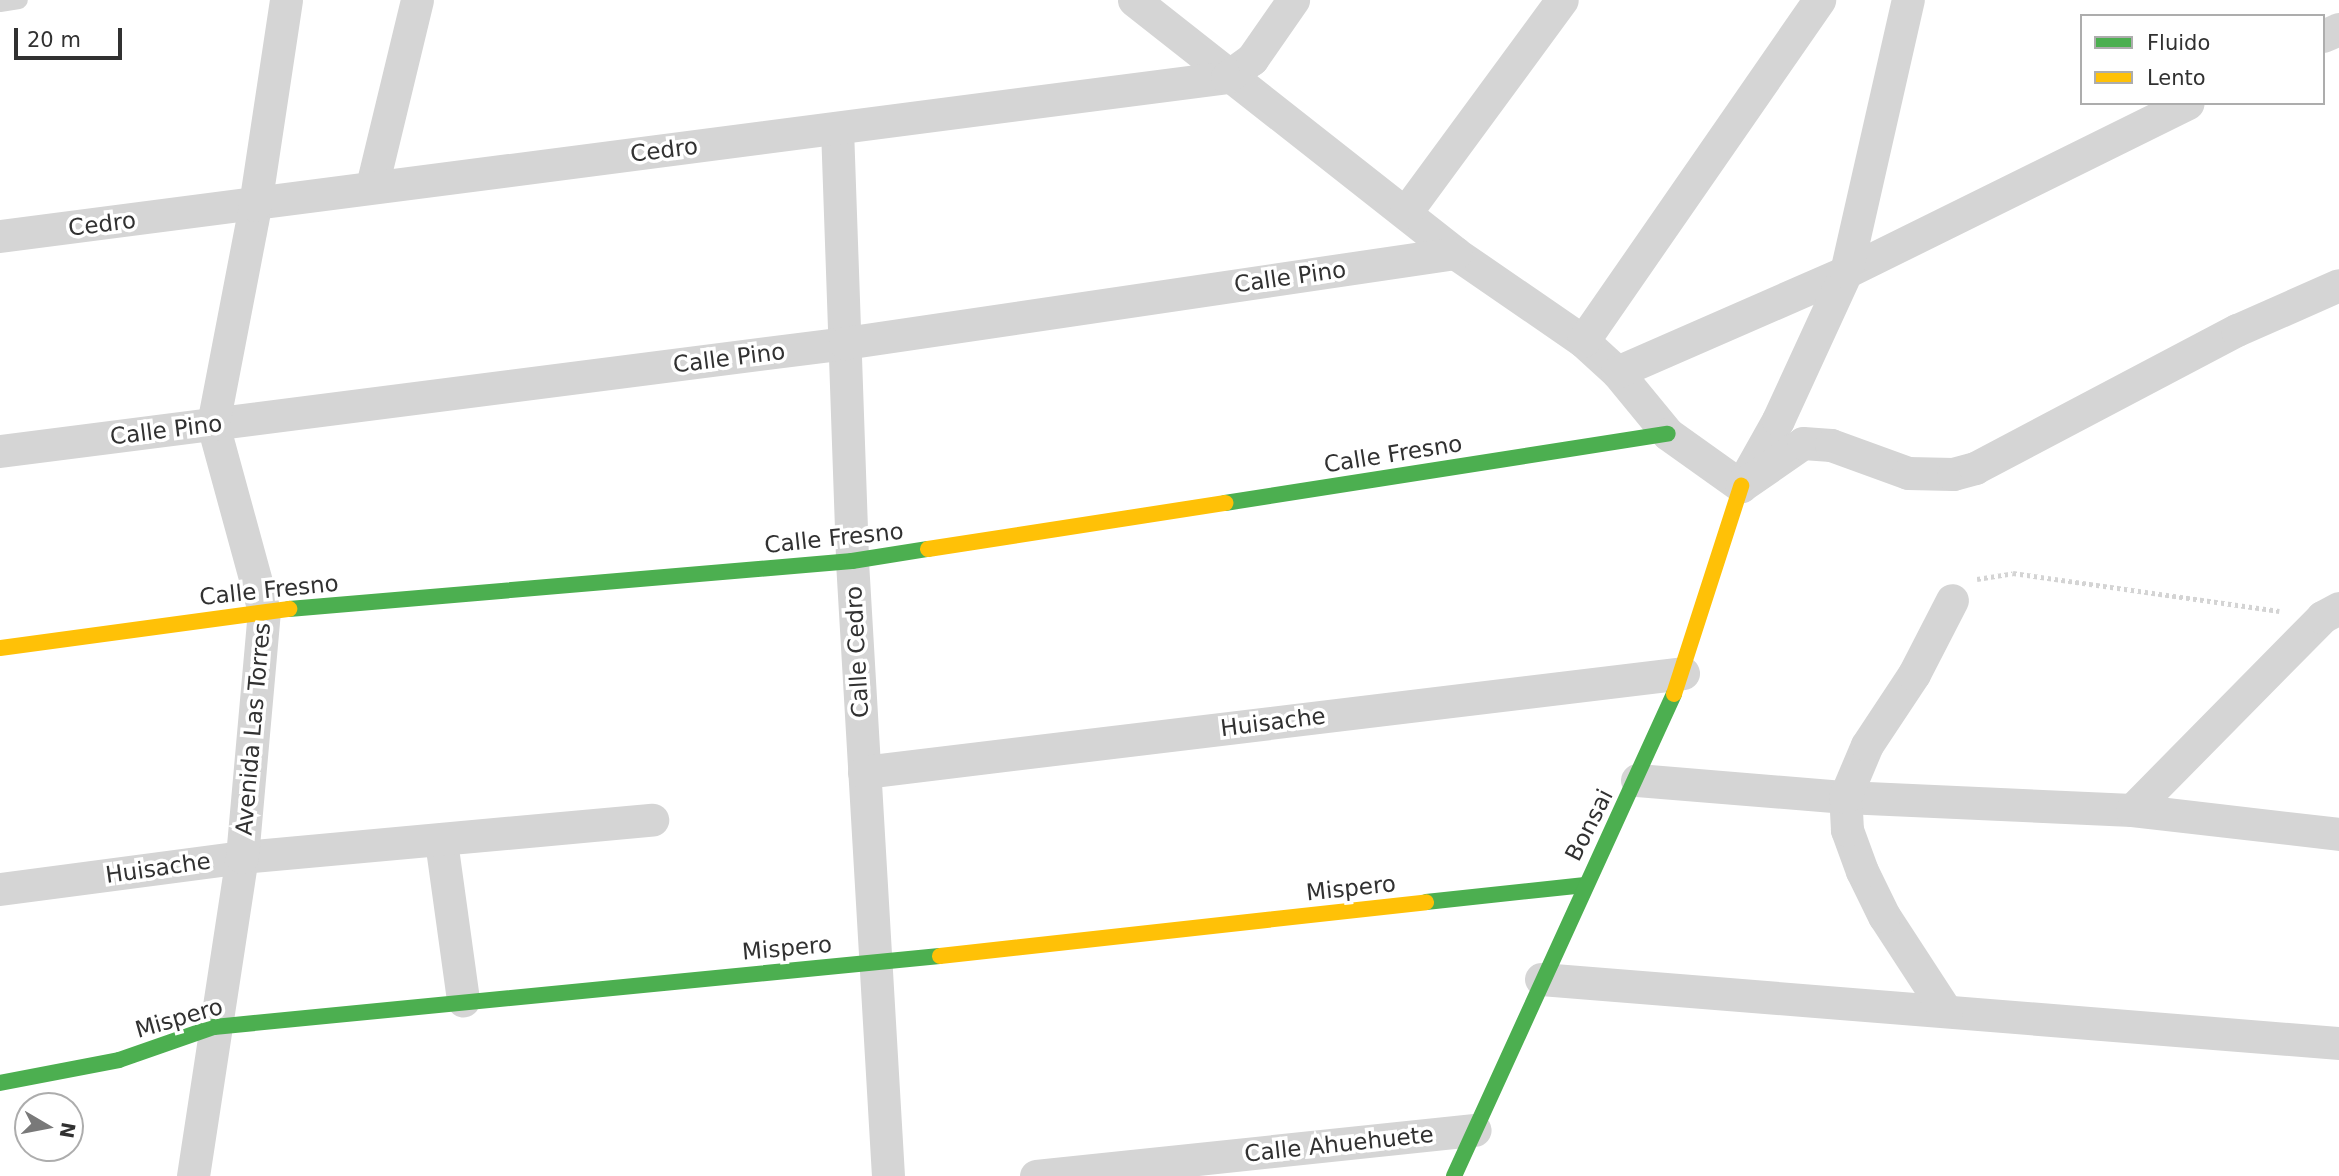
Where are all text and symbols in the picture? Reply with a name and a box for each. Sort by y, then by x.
scale bar [18,14,126,58]
legend [2080,14,2325,105]
text: 20 m [27,28,81,52]
text: Fluido [2147,31,2210,55]
text: Lento [2147,66,2206,90]
street label: Cedro [629,132,699,168]
street label: Cedro [67,206,137,242]
street label: Calle Pino [1232,255,1348,299]
street label: Calle Pino [671,337,787,379]
street label: Calle Pino [108,409,224,451]
street label: Calle Fresno [1322,429,1464,479]
street label: Calle Fresno [763,517,905,559]
street label: Calle Fresno [198,569,340,611]
street label: Calle Cedro [840,585,874,719]
street label: Avenida Las Torres [230,621,276,837]
street label: Huisache [1219,702,1327,742]
street label: Bonsai [1559,784,1619,866]
street label: Huisache [104,847,212,889]
street label: Mispero [1305,870,1397,906]
street label: Mispero [741,930,833,966]
street label: Mispero [132,992,226,1044]
north arrow [14,1092,84,1162]
street label: Calle Ahuehuete [1243,1120,1435,1168]
text: N [55,1121,80,1140]

